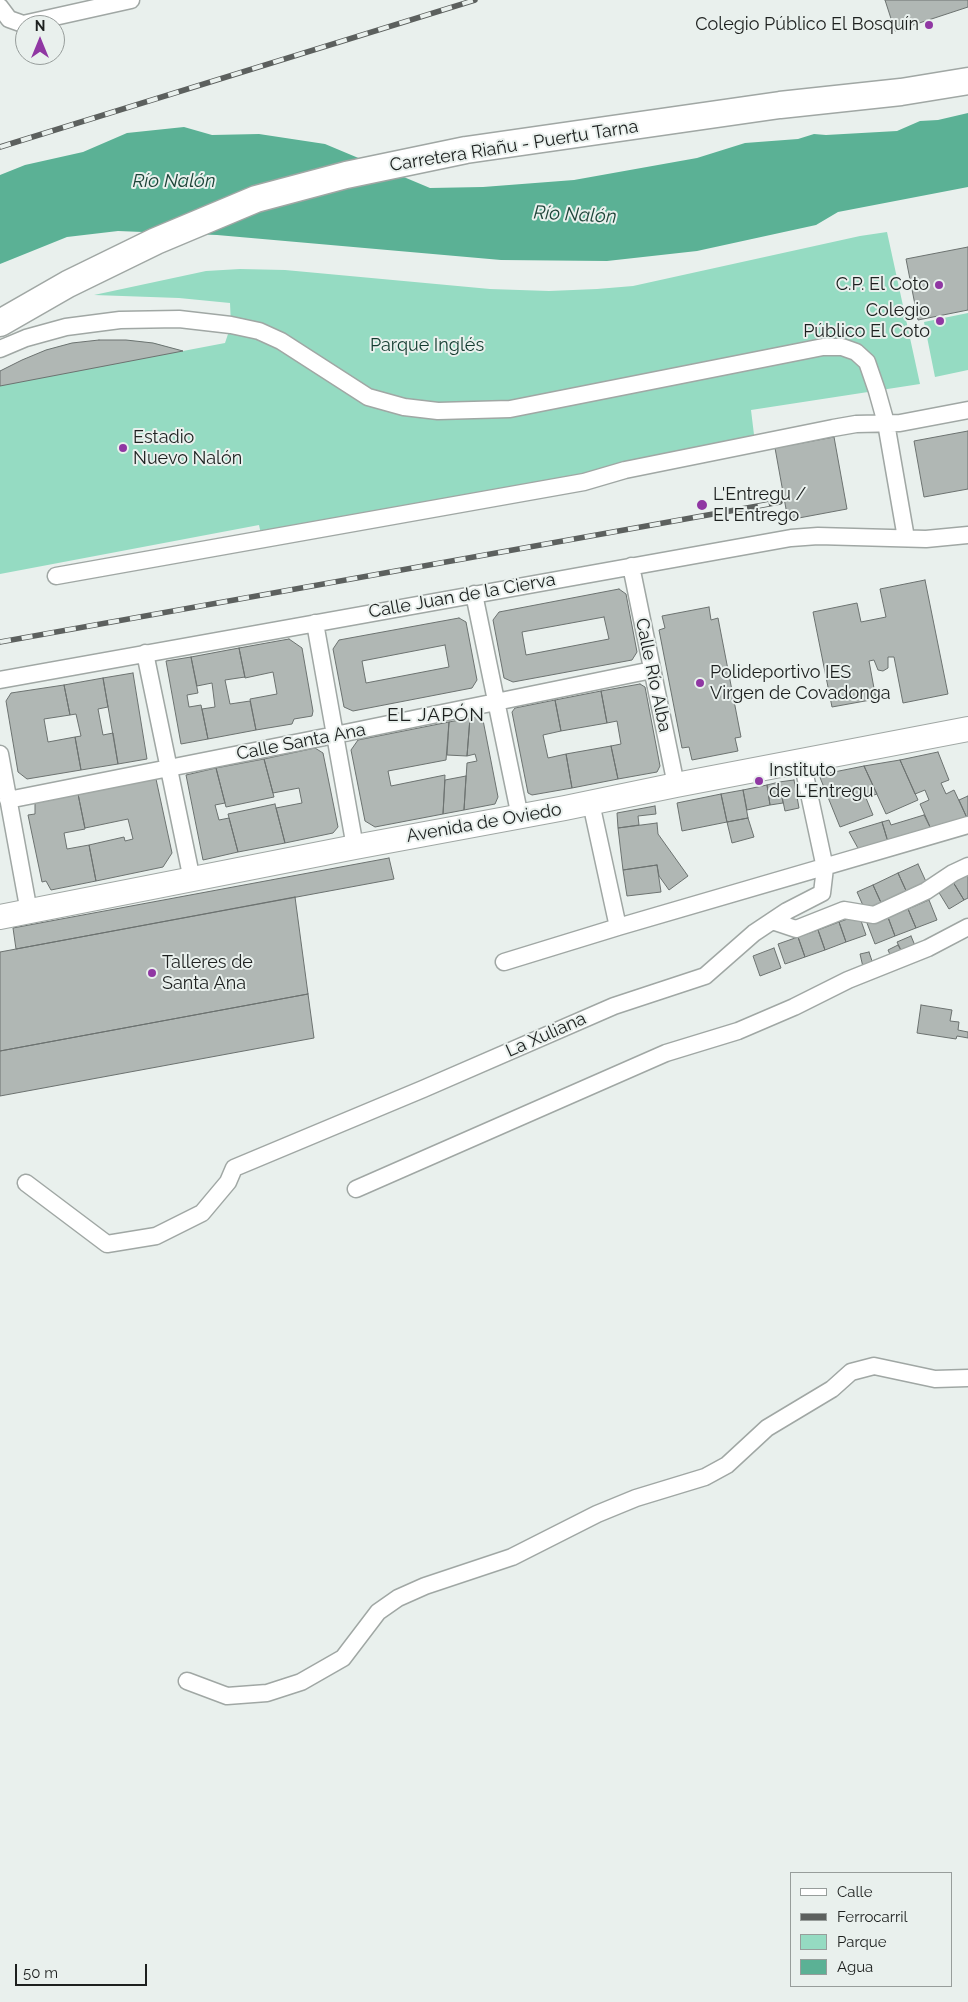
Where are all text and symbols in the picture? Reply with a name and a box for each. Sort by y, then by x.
place label: Colegio Público El Bosquín [695,14,919,36]
north arrow [15,15,65,65]
text: N [35,18,45,34]
marker: Colegio Público El Bosquín [923,19,935,31]
street label: Carretera Riañu - Puertu Tarna [388,116,640,176]
water label: Río Nalón [132,170,216,192]
water label: Río Nalón [533,201,617,229]
place label: C.P. El Coto [836,274,929,296]
marker: C.P. El Coto [933,279,945,291]
place label: Colegio Público El Coto [803,300,930,342]
marker: Colegio Público El Coto [934,315,946,327]
park label: Parque Inglés [370,335,484,357]
place label: Estadio Nuevo Nalón [133,427,242,469]
marker: Estadio Nuevo Nalón [117,442,129,454]
place label: L'Entregu / El Entrego [713,484,806,526]
marker: L'Entregu / El Entrego [695,498,709,512]
street label: Calle Juan de la Cierva [367,569,557,623]
street label: Calle Río Alba [630,616,676,734]
place label: Polideportivo IES Virgen de Covadonga [710,662,891,704]
marker: Polideportivo IES Virgen de Covadonga [694,677,706,689]
district label: EL JAPÓN [386,704,486,726]
street label: Calle Santa Ana [235,719,367,765]
place label: Instituto de L'Entregu [769,760,873,802]
marker: Instituto de L'Entregu [753,775,765,787]
street label: Avenida de Oviedo [405,799,563,847]
place label: Talleres de Santa Ana [162,952,253,994]
marker: Talleres de Santa Ana [146,967,158,979]
street label: La Xuliana [503,1008,589,1062]
legend [790,1872,953,1987]
text: Calle [837,1883,872,1901]
text: Ferrocarril [837,1908,908,1926]
text: Parque [837,1933,886,1951]
scale bar [18,1954,150,1986]
text: Agua [837,1958,873,1976]
text: 50 m [23,1964,58,1982]

